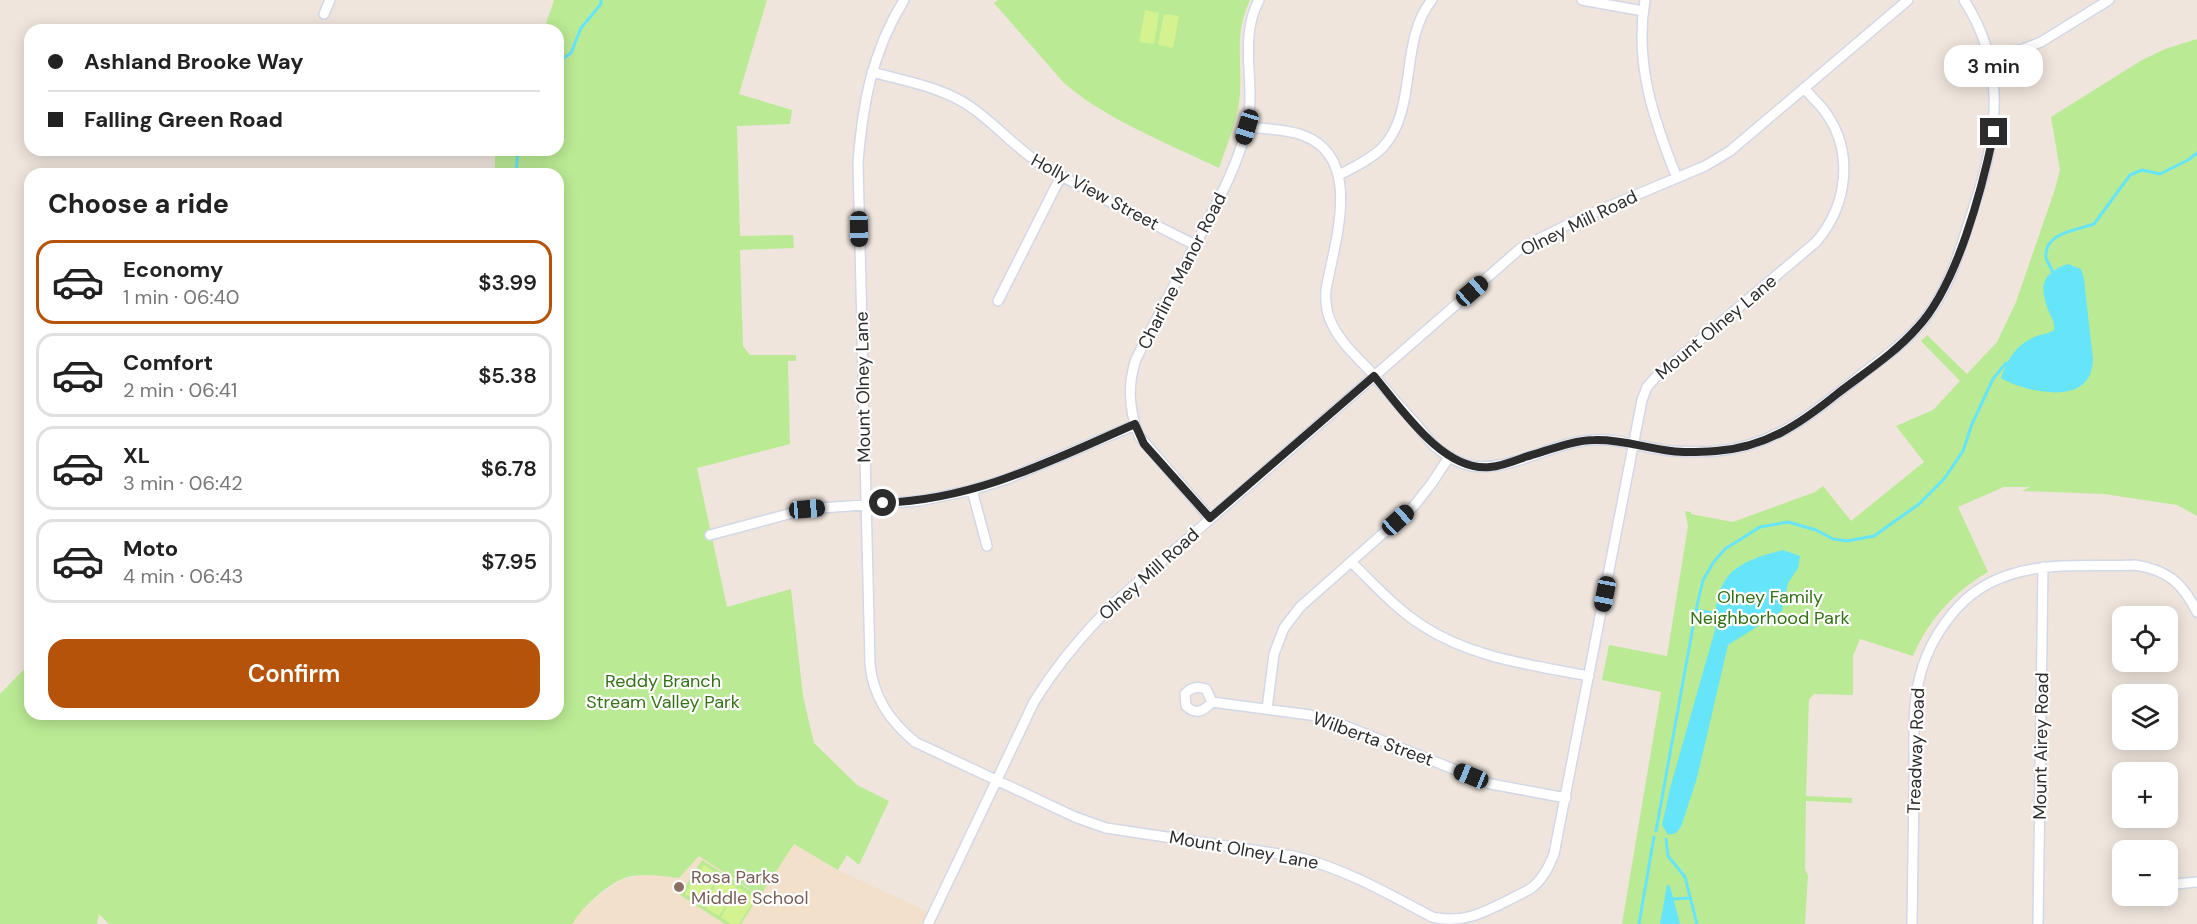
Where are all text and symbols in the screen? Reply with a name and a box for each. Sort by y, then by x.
callout: 3 min [1944,45,2044,87]
text: Ashland Brooke Way [84,47,304,76]
text: 3 min [1967,53,2020,79]
text: Falling Green Road [84,105,283,134]
car [1233,107,1261,147]
route end [1980,118,2007,145]
street label: Holly View Street [1027,148,1163,236]
street label: Olney Mill Road [1517,184,1641,262]
text: Choose a ride [48,186,229,221]
street label: Charline Manor Road [1132,189,1232,353]
car [850,211,868,247]
icon: car [51,255,105,309]
text: Economy [123,255,223,284]
text: $3.99 [478,268,537,297]
street label: Mount Olney Lane [1650,269,1782,385]
car [1453,272,1491,310]
text: 1 min · 06:40 [123,284,239,310]
street label: Mount Olney Lane [850,311,876,463]
icon: car [51,348,105,402]
text: Comfort [123,348,213,377]
text: $5.38 [478,361,537,390]
text: 2 min · 06:41 [123,377,237,403]
icon: car [51,441,105,495]
text: XL [123,441,150,470]
text: $6.78 [481,454,537,483]
text: 3 min · 06:42 [123,470,243,496]
route start [869,489,896,516]
car [788,498,826,520]
car [1379,501,1417,539]
street label: Olney Mill Road [1094,523,1204,625]
icon: car [51,534,105,588]
text: Moto [123,534,178,563]
text: $7.95 [481,547,537,576]
text: 4 min · 06:43 [123,563,243,589]
car [1593,575,1617,613]
park label: Olney Family Neighborhood Park [1690,585,1850,630]
map controls [2112,606,2178,906]
button: locate [2112,606,2178,672]
button: Confirm [48,639,540,708]
park label: Reddy Branch Stream Valley Park [586,669,740,714]
street label: Mount Airey Road [2028,672,2054,820]
button: layers [2112,684,2178,750]
street label: Treadway Road [1902,687,1930,815]
street label: Wilberta Street [1309,706,1437,772]
car [1451,761,1491,791]
button: + [2112,762,2178,828]
street label: Mount Olney Lane [1168,825,1320,875]
button: − [2112,840,2178,906]
place label: Rosa Parks Middle School [691,865,809,910]
marker: Rosa Parks Middle School [672,880,686,894]

